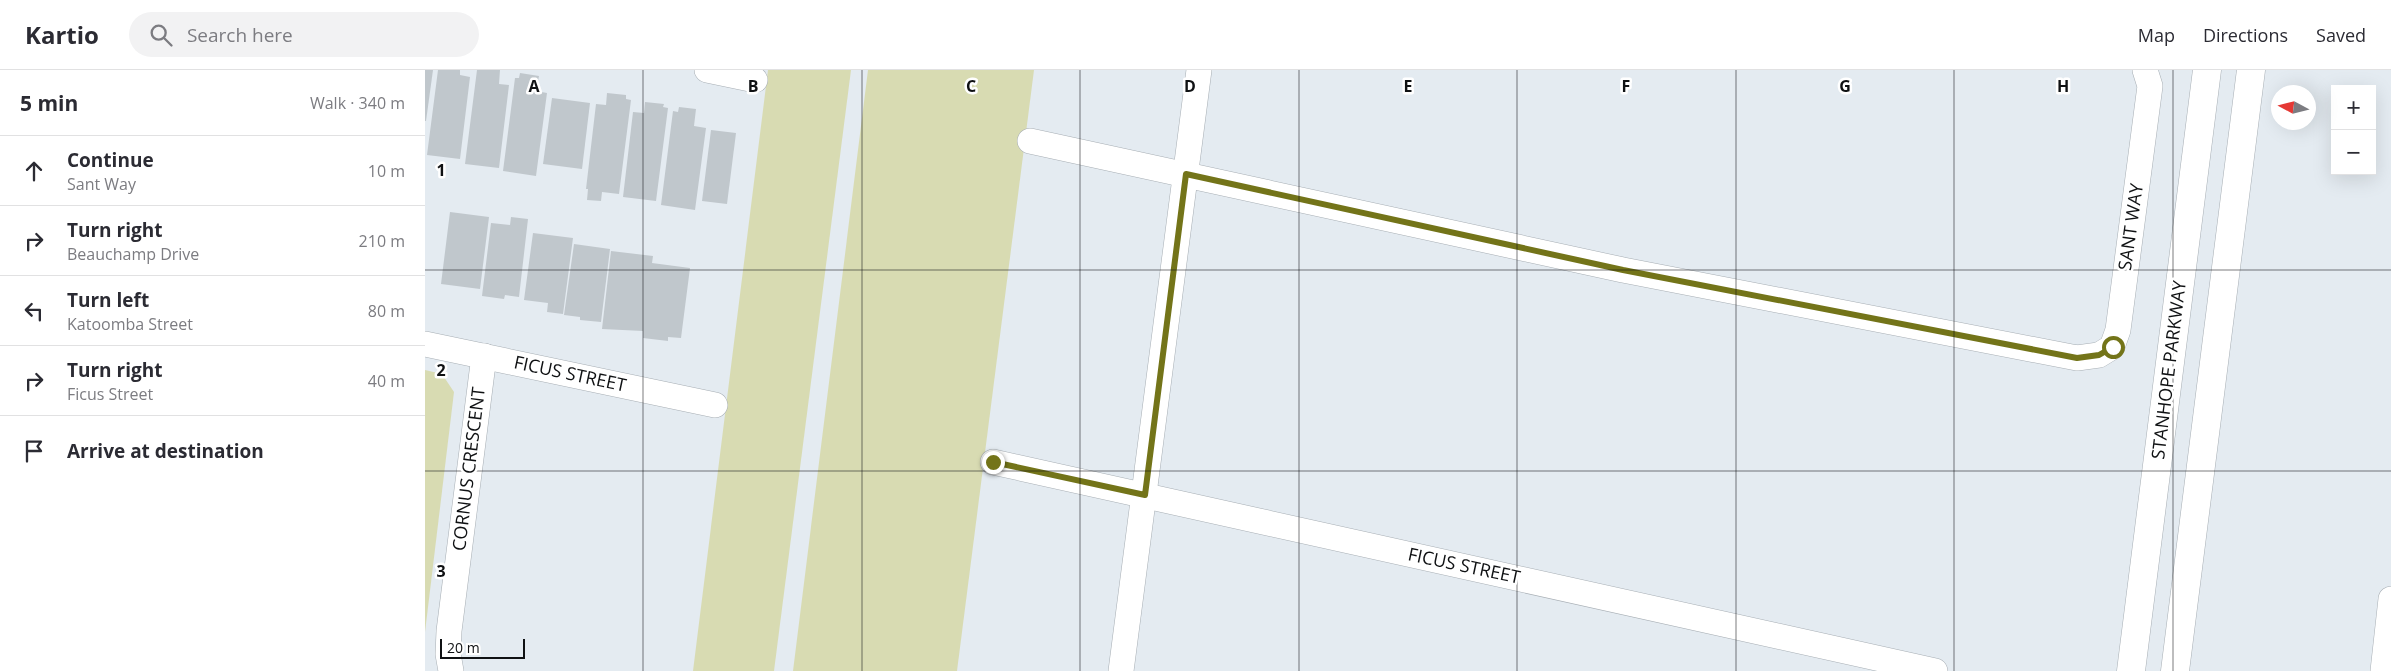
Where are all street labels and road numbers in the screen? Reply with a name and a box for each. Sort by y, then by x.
street label: SANT WAY [2112,181,2148,272]
street label: STANHOPE PARKWAY [2145,278,2191,461]
street label: FICUS STREET [512,349,629,397]
street label: CORNUS CRESCENT [446,386,490,552]
street label: FICUS STREET [1406,541,1523,589]

